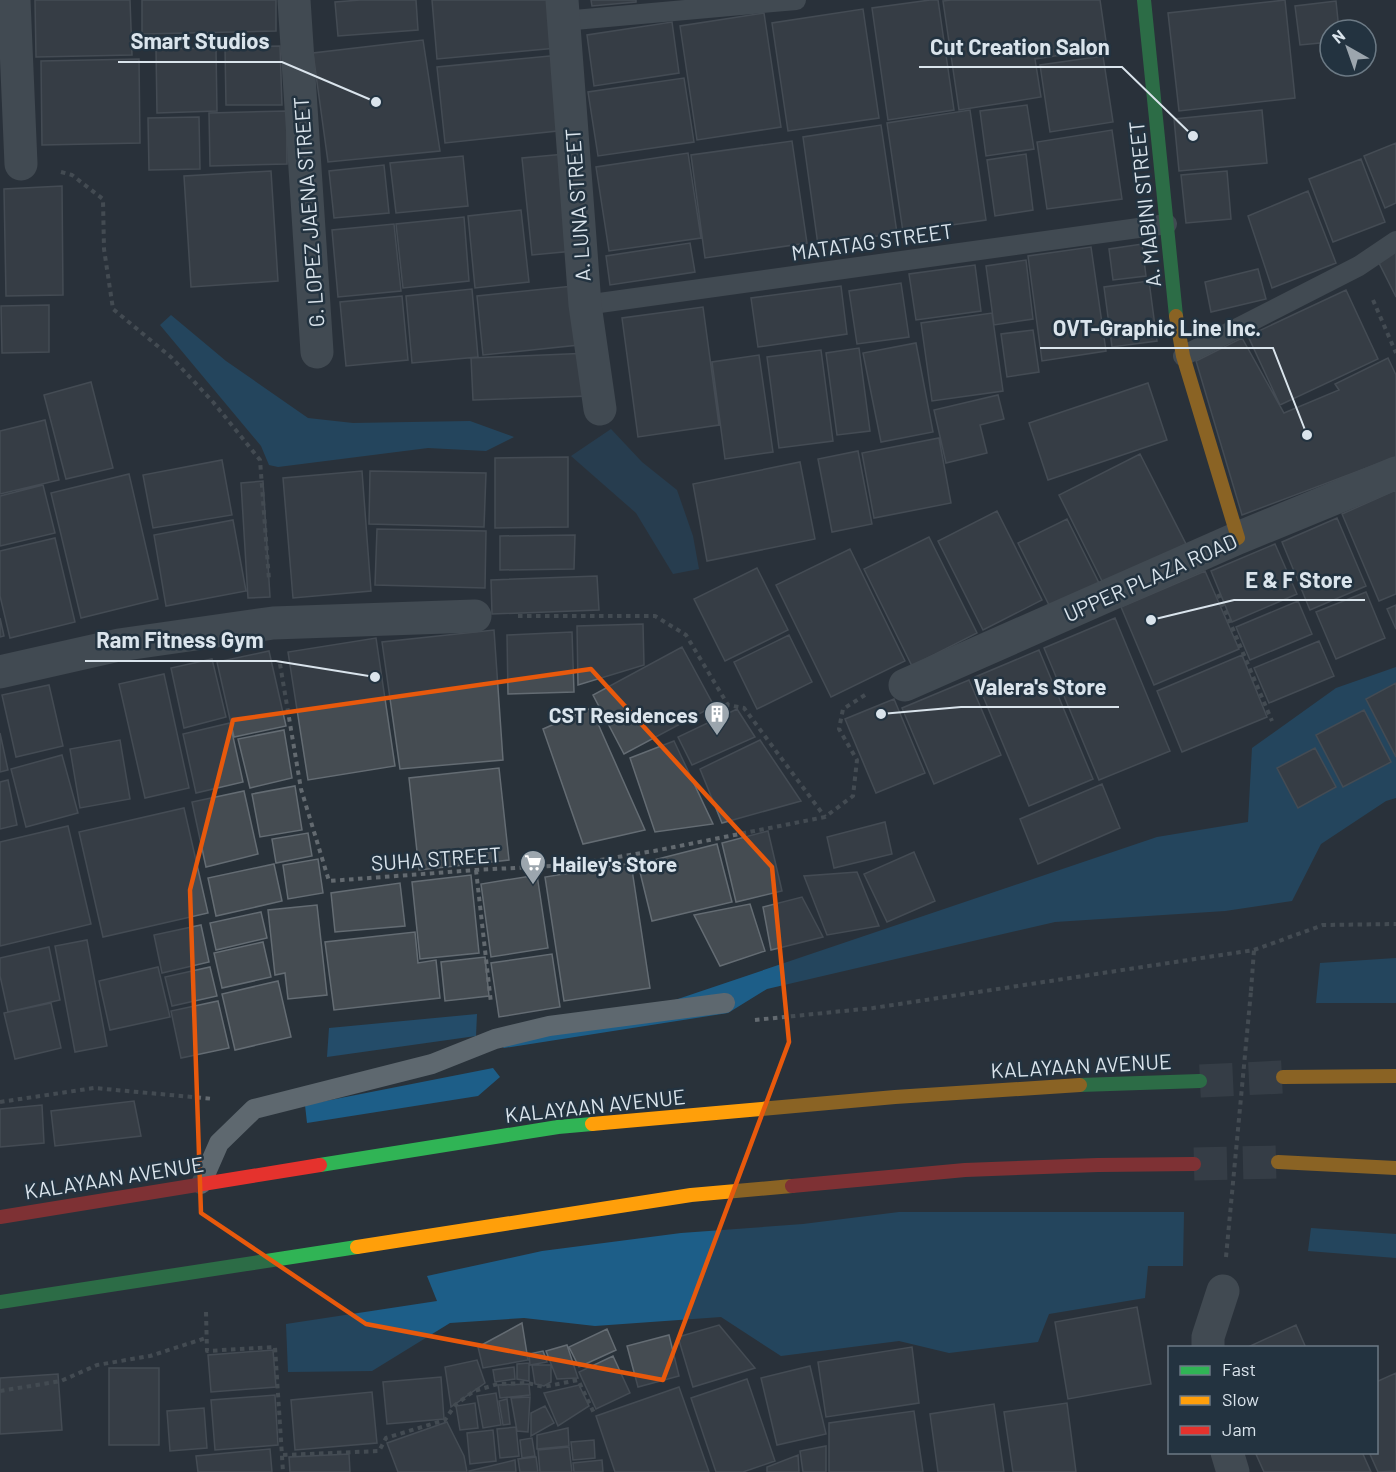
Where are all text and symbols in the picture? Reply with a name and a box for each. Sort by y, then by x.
north arrow [1318,18,1378,78]
callout: Smart Studios [118,22,282,62]
text: N [1328,25,1348,47]
text: Smart Studios [130,27,270,53]
callout: Cut Creation Salon [919,27,1122,67]
text: Cut Creation Salon [930,33,1110,59]
street label: G. LOPEZ JAENA STREET [287,96,329,328]
street label: A. MABINI STREET [1123,120,1165,288]
street label: A. LUNA STREET [559,128,595,282]
street label: MATATAG STREET [790,217,954,265]
callout: OVT-Graphic Line Inc. [1040,308,1273,348]
text: OVT-Graphic Line Inc. [1053,314,1261,340]
street label: UPPER PLAZA ROAD [1060,528,1240,626]
callout: E & F Store [1234,560,1365,600]
text: E & F Store [1245,566,1353,592]
callout: Ram Fitness Gym [85,621,276,661]
text: Ram Fitness Gym [96,626,264,652]
callout: Valera's Store [961,667,1119,707]
text: Valera's Store [973,673,1107,699]
building icon: CST Residences [702,699,732,737]
place label: CST Residences [549,702,698,727]
street label: SUHA STREET [370,841,502,875]
supermarket icon: Hailey's Store [518,848,548,886]
place label: Hailey's Store [552,851,677,876]
street label: KALAYAAN AVENUE [990,1048,1172,1082]
street label: KALAYAAN AVENUE [504,1083,686,1127]
street label: KALAYAAN AVENUE [22,1150,206,1204]
legend [1168,1346,1378,1454]
text: Fast [1222,1358,1256,1380]
text: Slow [1222,1388,1259,1410]
text: Jam [1222,1418,1256,1440]

